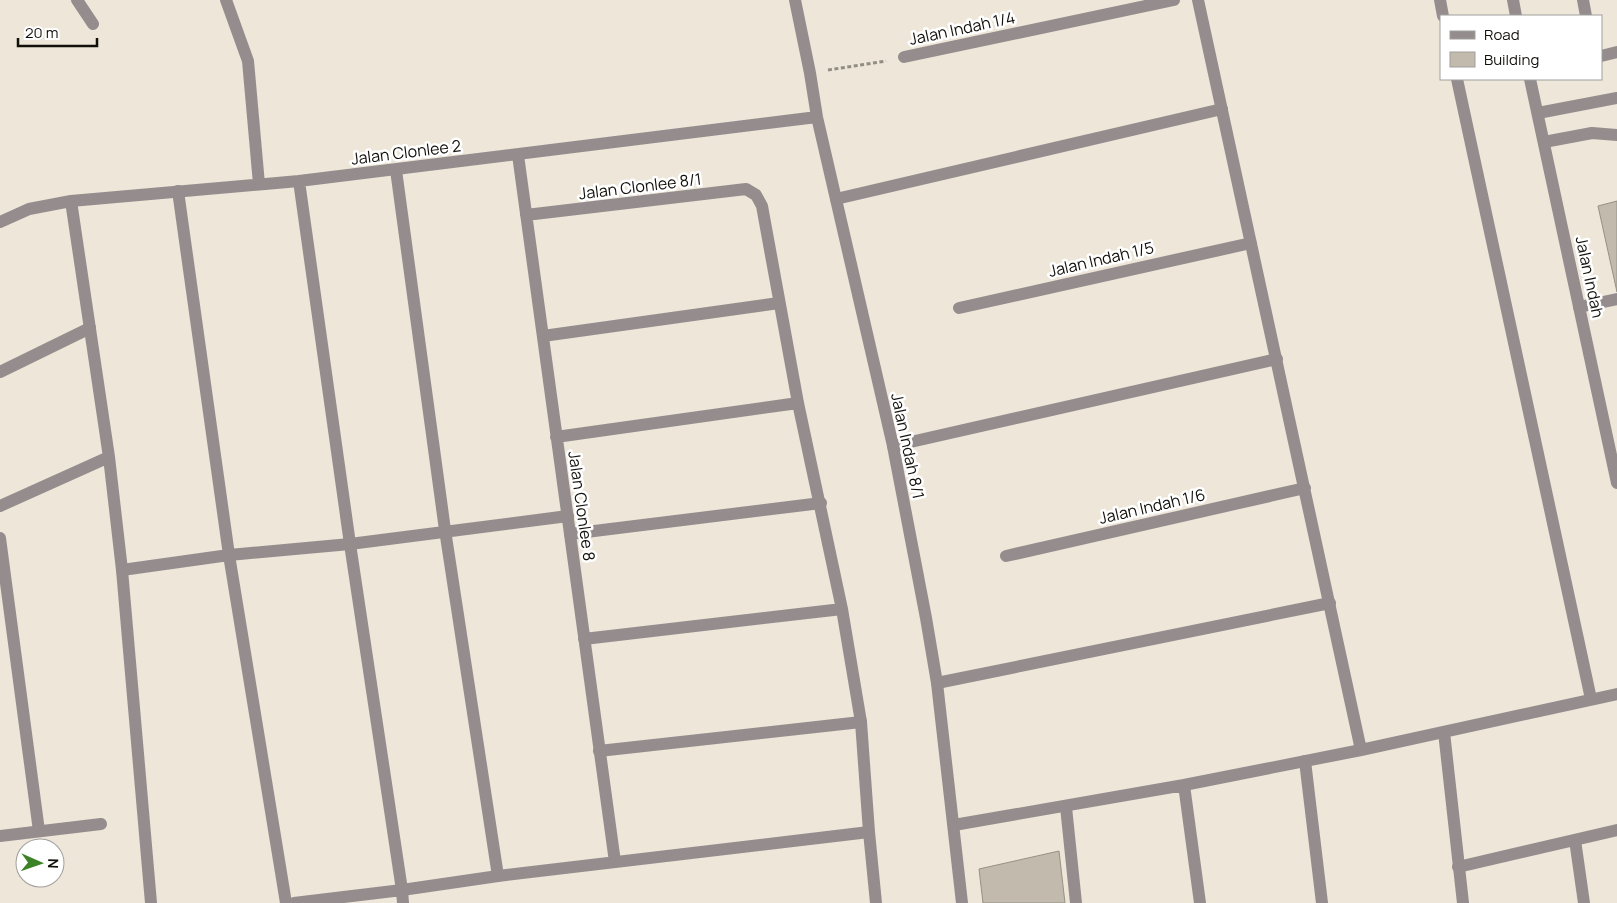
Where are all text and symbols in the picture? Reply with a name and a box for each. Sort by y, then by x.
street label: Jalan Indah 1/4 [907,6,1017,50]
scale bar [18,15,96,47]
legend [1440,15,1602,80]
text: 20 m [25,22,58,43]
text: Road [1484,24,1520,45]
text: Building [1484,49,1539,70]
street label: Jalan Clonlee 2 [350,134,462,170]
street label: Jalan Clonlee 8/1 [578,168,702,204]
street label: Jalan Indah [1571,234,1609,320]
street label: Jalan Indah 1/5 [1046,236,1156,282]
street label: Jalan Indah 8/1 [886,391,930,501]
street label: Jalan Clonlee 8 [563,450,601,562]
street label: Jalan Indah 1/6 [1097,483,1207,529]
north arrow [15,838,65,888]
text: N [44,858,63,869]

